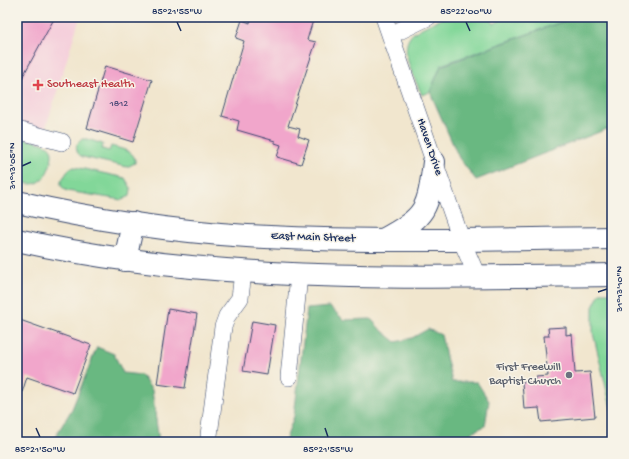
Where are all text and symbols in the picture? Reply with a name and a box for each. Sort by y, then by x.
text: 85°21'55"W [152,6,202,18]
text: 85°22'00"W [440,6,492,18]
place label: Southeast Health [47,78,135,92]
marker: Southeast Health [32,79,44,91]
house number: 1812 [109,98,128,110]
street label: Haven Drive [413,116,446,178]
text: 31°13'05"N [7,142,19,191]
street label: East Main Street [271,230,357,247]
text: 31°13'10"N [614,266,626,313]
place label: First Freewill Baptist Church [488,361,562,389]
marker: First Freewill Baptist Church [564,370,574,380]
text: 85°21'50"W [15,444,66,456]
text: 85°21'55"W [303,444,353,456]

